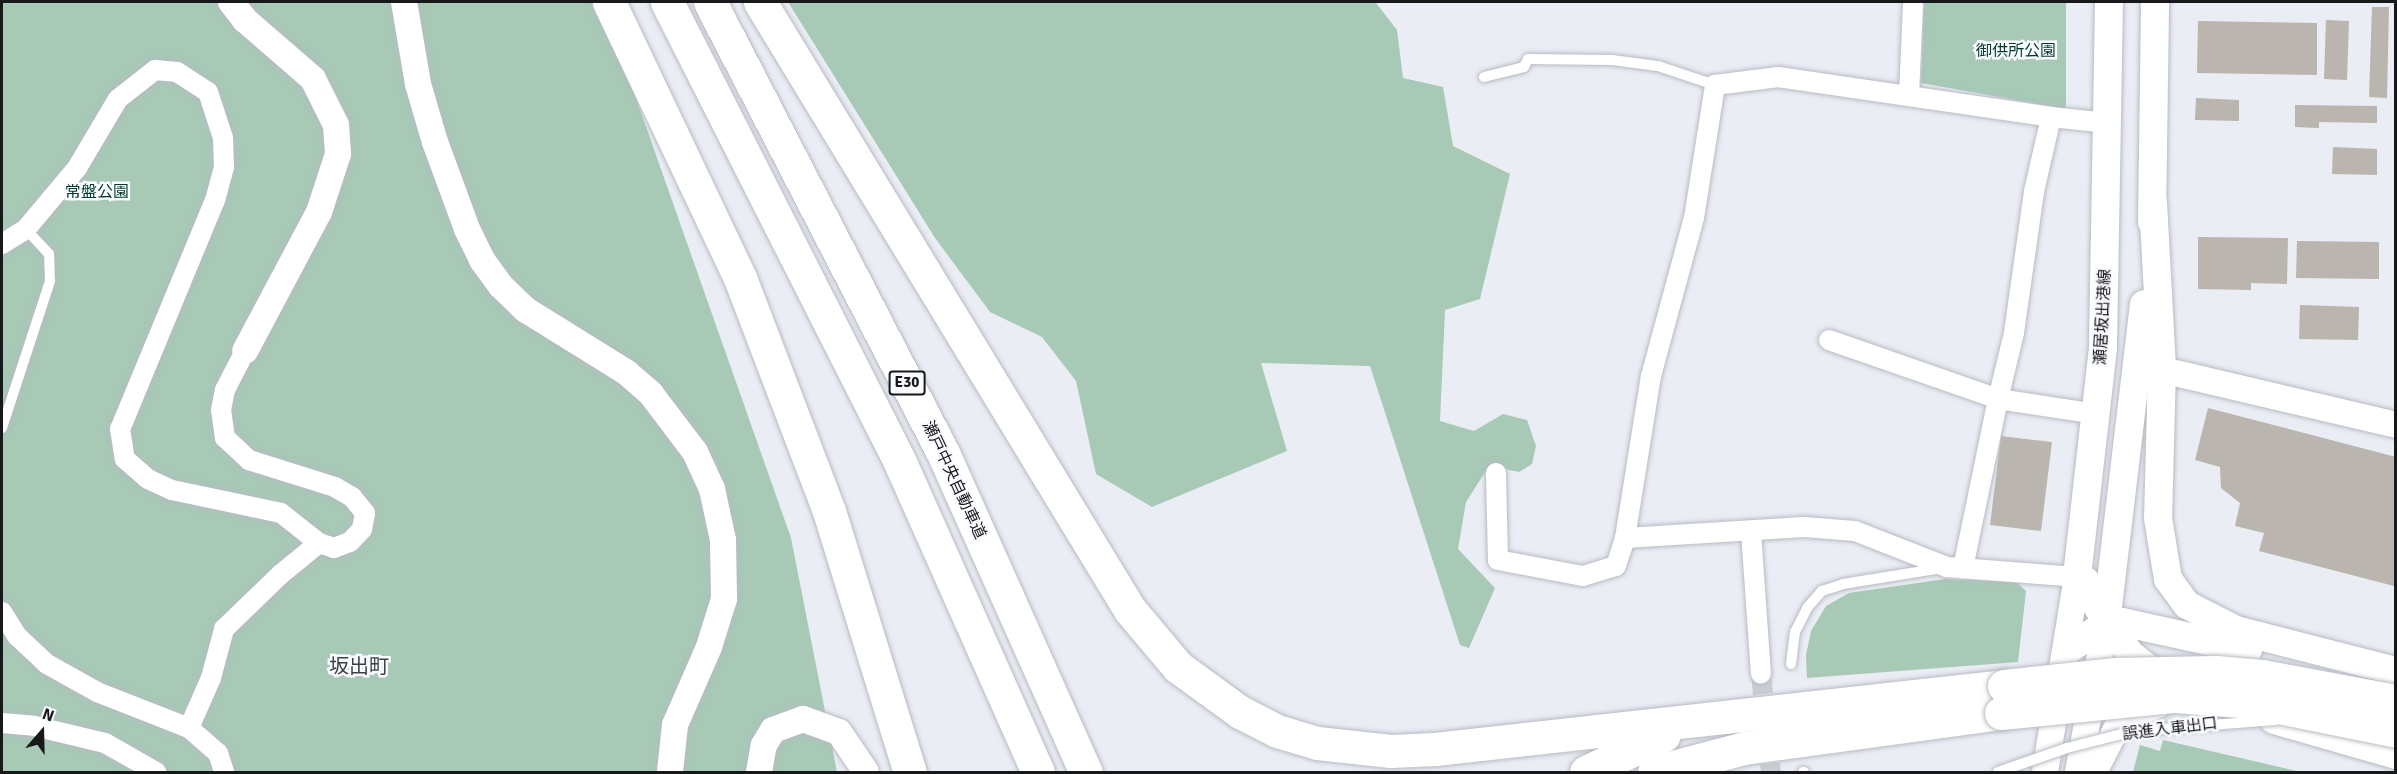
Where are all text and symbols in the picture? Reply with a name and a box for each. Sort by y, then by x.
park label: 御供所公園 [1976,41,2056,61]
park label: 常盤公園 [65,182,129,202]
street label: 瀬居坂出港線 [2091,269,2115,365]
road number: E30 [888,371,926,395]
street label: 瀬戸中央自動車道 [918,418,990,542]
district label: 坂出町 [329,654,389,678]
north arrow [12,702,72,762]
text: N [39,704,57,726]
street label: 誤進入車出口 [2121,714,2219,744]

